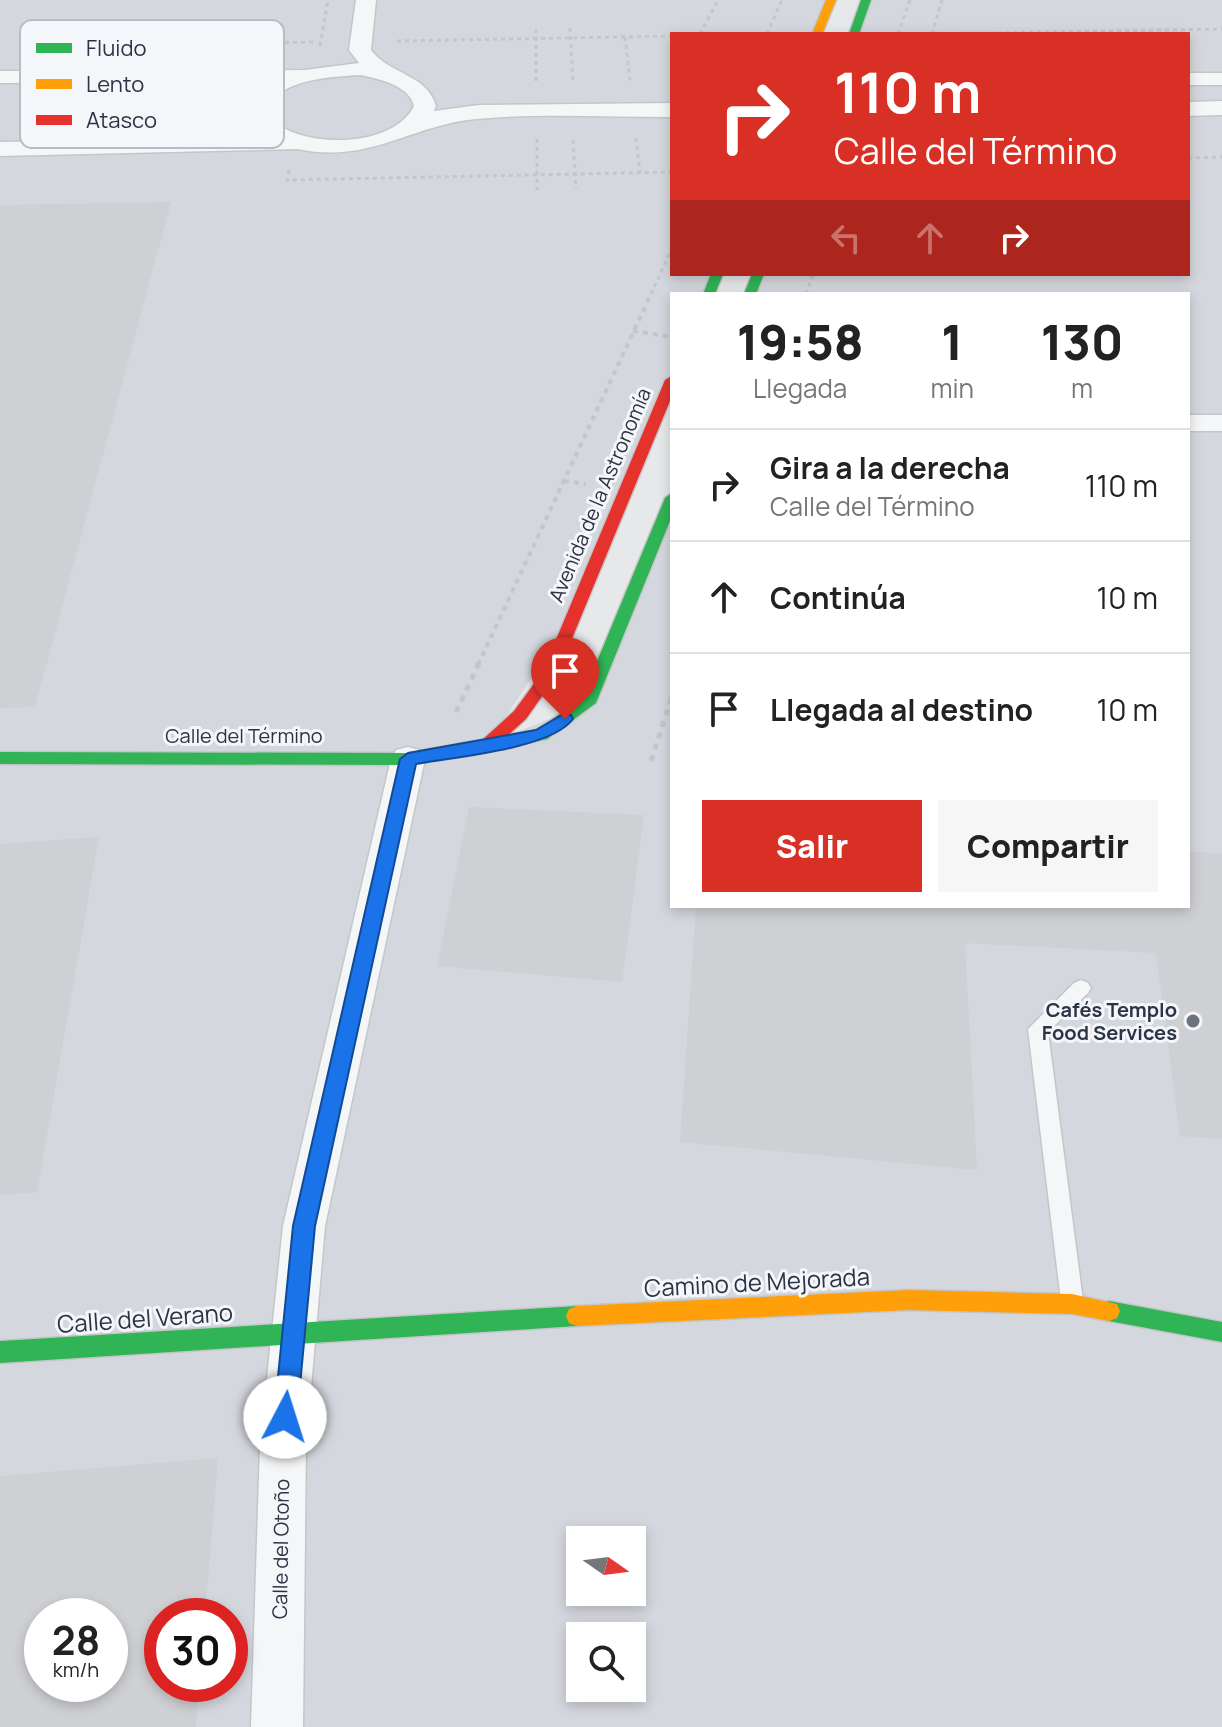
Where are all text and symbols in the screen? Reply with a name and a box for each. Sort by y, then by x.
legend [20,20,284,148]
text: Fluido [86,33,146,63]
text: 110 m [834,53,981,130]
icon: right [702,64,806,168]
text: Lento [86,69,144,99]
text: Atasco [86,105,157,135]
text: Calle del Término [834,126,1117,175]
icon: left [824,216,868,260]
icon: ahead [908,216,952,260]
icon: right [992,216,1036,260]
text: 19:58 [737,309,864,374]
text: 1 [941,309,963,374]
text: 130 [1041,309,1123,374]
text: Llegada [753,370,847,406]
text: min [930,370,974,406]
text: m [1071,370,1093,406]
street label: Avenida de la Astronomía [542,384,657,606]
text: Gira a la derecha [770,447,1010,488]
icon: right [702,463,746,507]
text: 110 m [1085,465,1158,506]
text: Calle del Término [770,488,975,524]
icon: ahead [702,575,746,619]
text: Continúa [770,577,906,618]
text: 10 m [1097,577,1158,618]
pin [531,637,599,719]
icon: arrive [543,649,587,693]
icon: arrive [702,687,746,731]
text: Llegada al destino [770,689,1033,730]
text: 10 m [1097,689,1158,730]
street label: Calle del Término [165,722,323,749]
button: Salir [702,800,922,892]
button: Compartir [938,800,1158,892]
place label: Cafés Templo Food Services [1042,996,1177,1046]
marker: Cafés Templo Food Services [1184,1012,1202,1030]
street label: Camino de Mejorada [643,1259,871,1304]
street label: Calle del Verano [56,1295,234,1340]
position arrow [243,1375,327,1459]
street label: Calle del Otoño [266,1478,295,1619]
north arrow [566,1526,646,1606]
map controls [566,1526,646,1702]
speed limit sign: 30 [144,1598,248,1702]
text: 28 [52,1612,100,1667]
button: search [566,1622,646,1702]
text: km/h [53,1656,99,1683]

